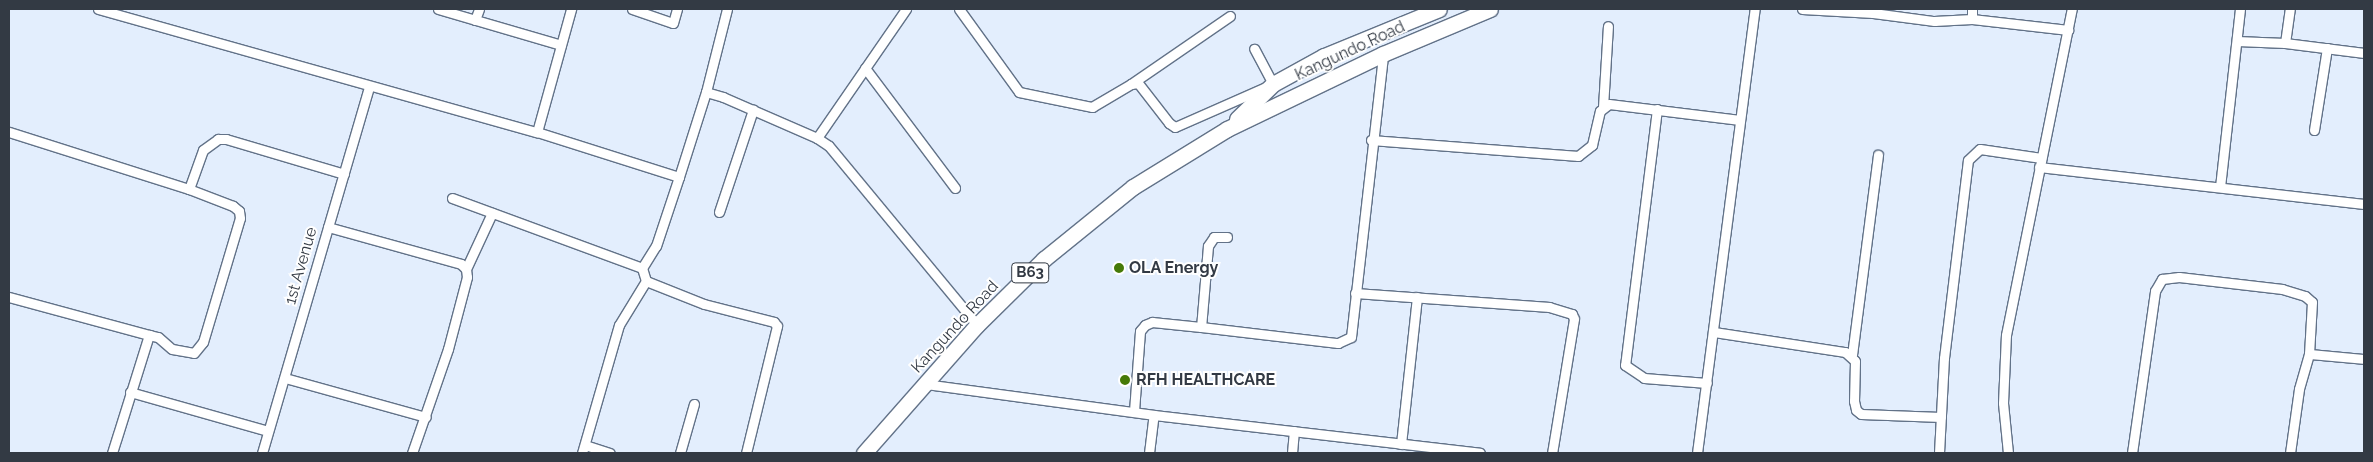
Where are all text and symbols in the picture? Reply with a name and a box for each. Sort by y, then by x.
street label: Kangundo Road [1292,17,1408,85]
street label: 1st Avenue [281,225,321,307]
place label: OLA Energy [1129,258,1219,278]
road number: B63 [1010,260,1050,286]
marker: OLA Energy [1113,262,1125,274]
street label: Kangundo Road [907,277,1003,377]
place label: RFH HEALTHCARE [1136,370,1275,390]
marker: RFH HEALTHCARE [1118,373,1132,387]

